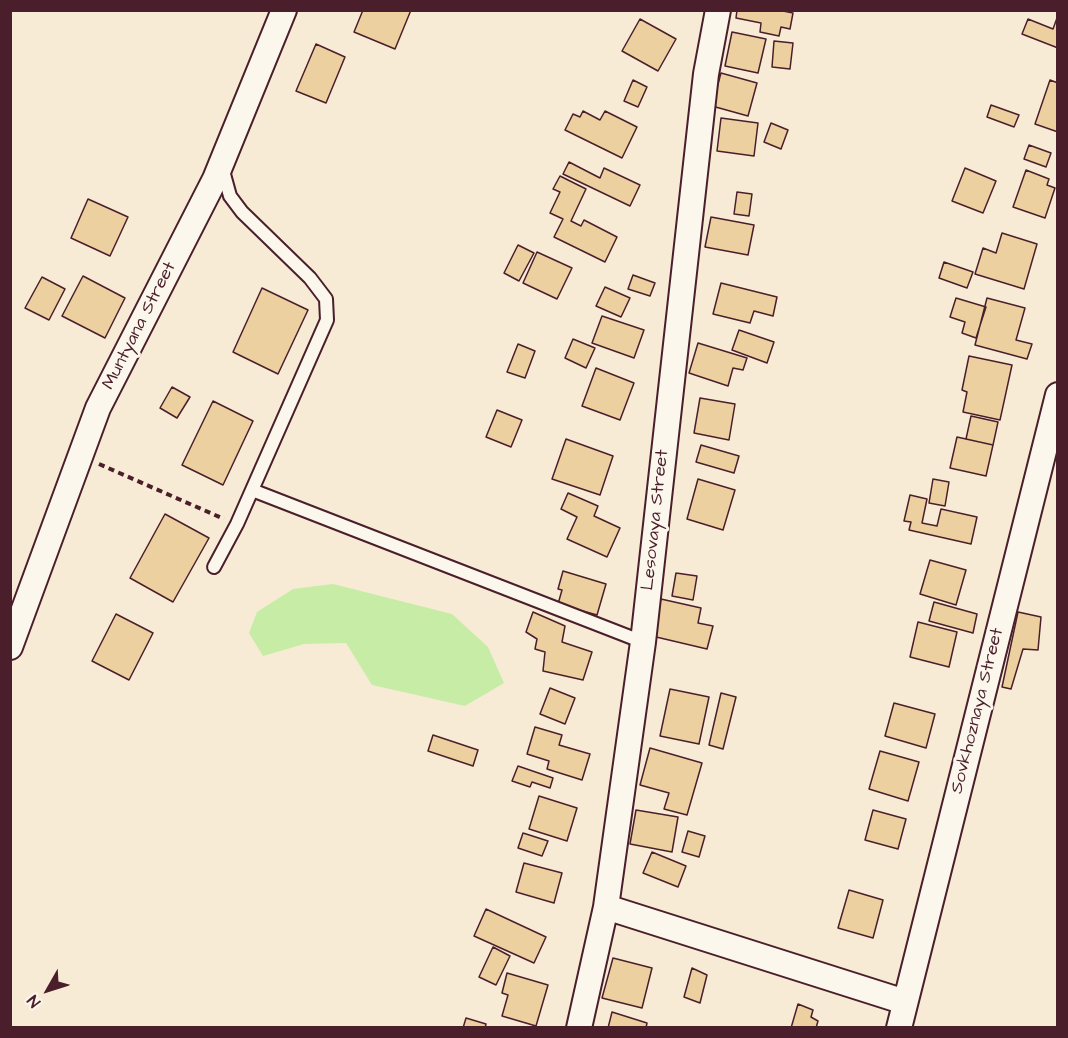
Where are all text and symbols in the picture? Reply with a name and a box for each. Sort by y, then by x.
street label: Muntyana Street [99,259,181,393]
street label: Lesovaya Street [638,448,674,592]
street label: Sovkhoznaya Street [947,626,1009,796]
north arrow [18,960,78,1020]
text: N [22,991,46,1012]

